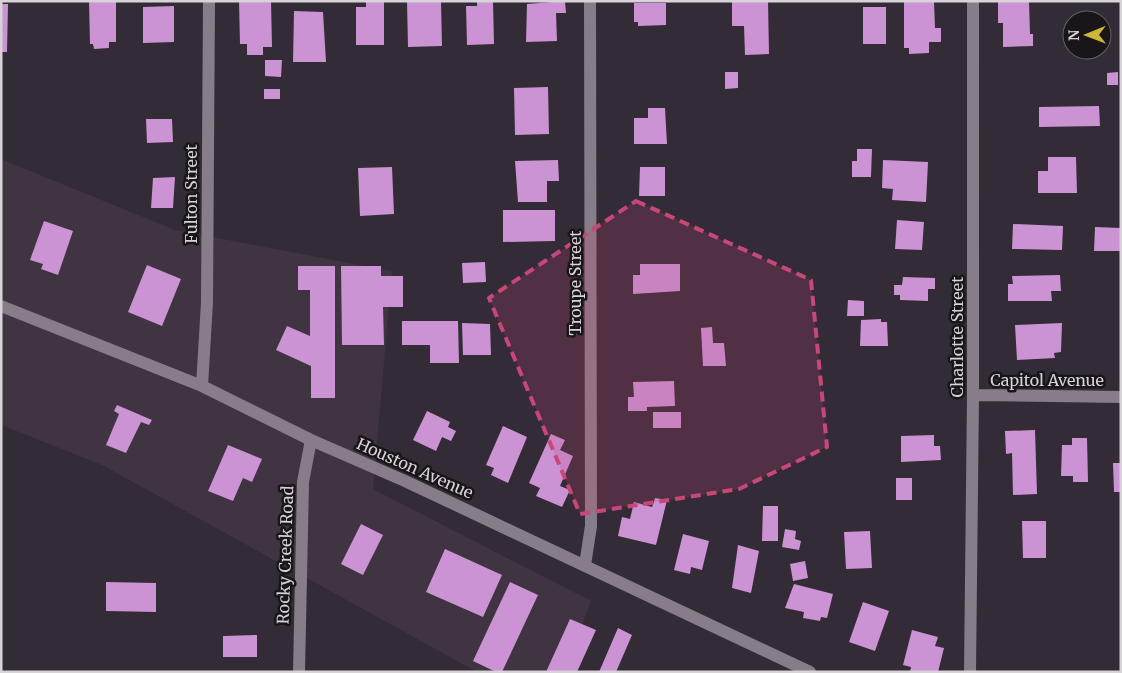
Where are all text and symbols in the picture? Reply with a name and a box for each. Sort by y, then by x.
north arrow [1062,10,1112,60]
text: N [1065,30,1083,41]
street label: Fulton Street [181,143,201,244]
street label: Troupe Street [565,230,585,336]
street label: Charlotte Street [947,276,967,397]
street label: Capitol Avenue [990,370,1104,390]
street label: Houston Avenue [354,433,476,503]
street label: Rocky Creek Road [273,485,297,625]

